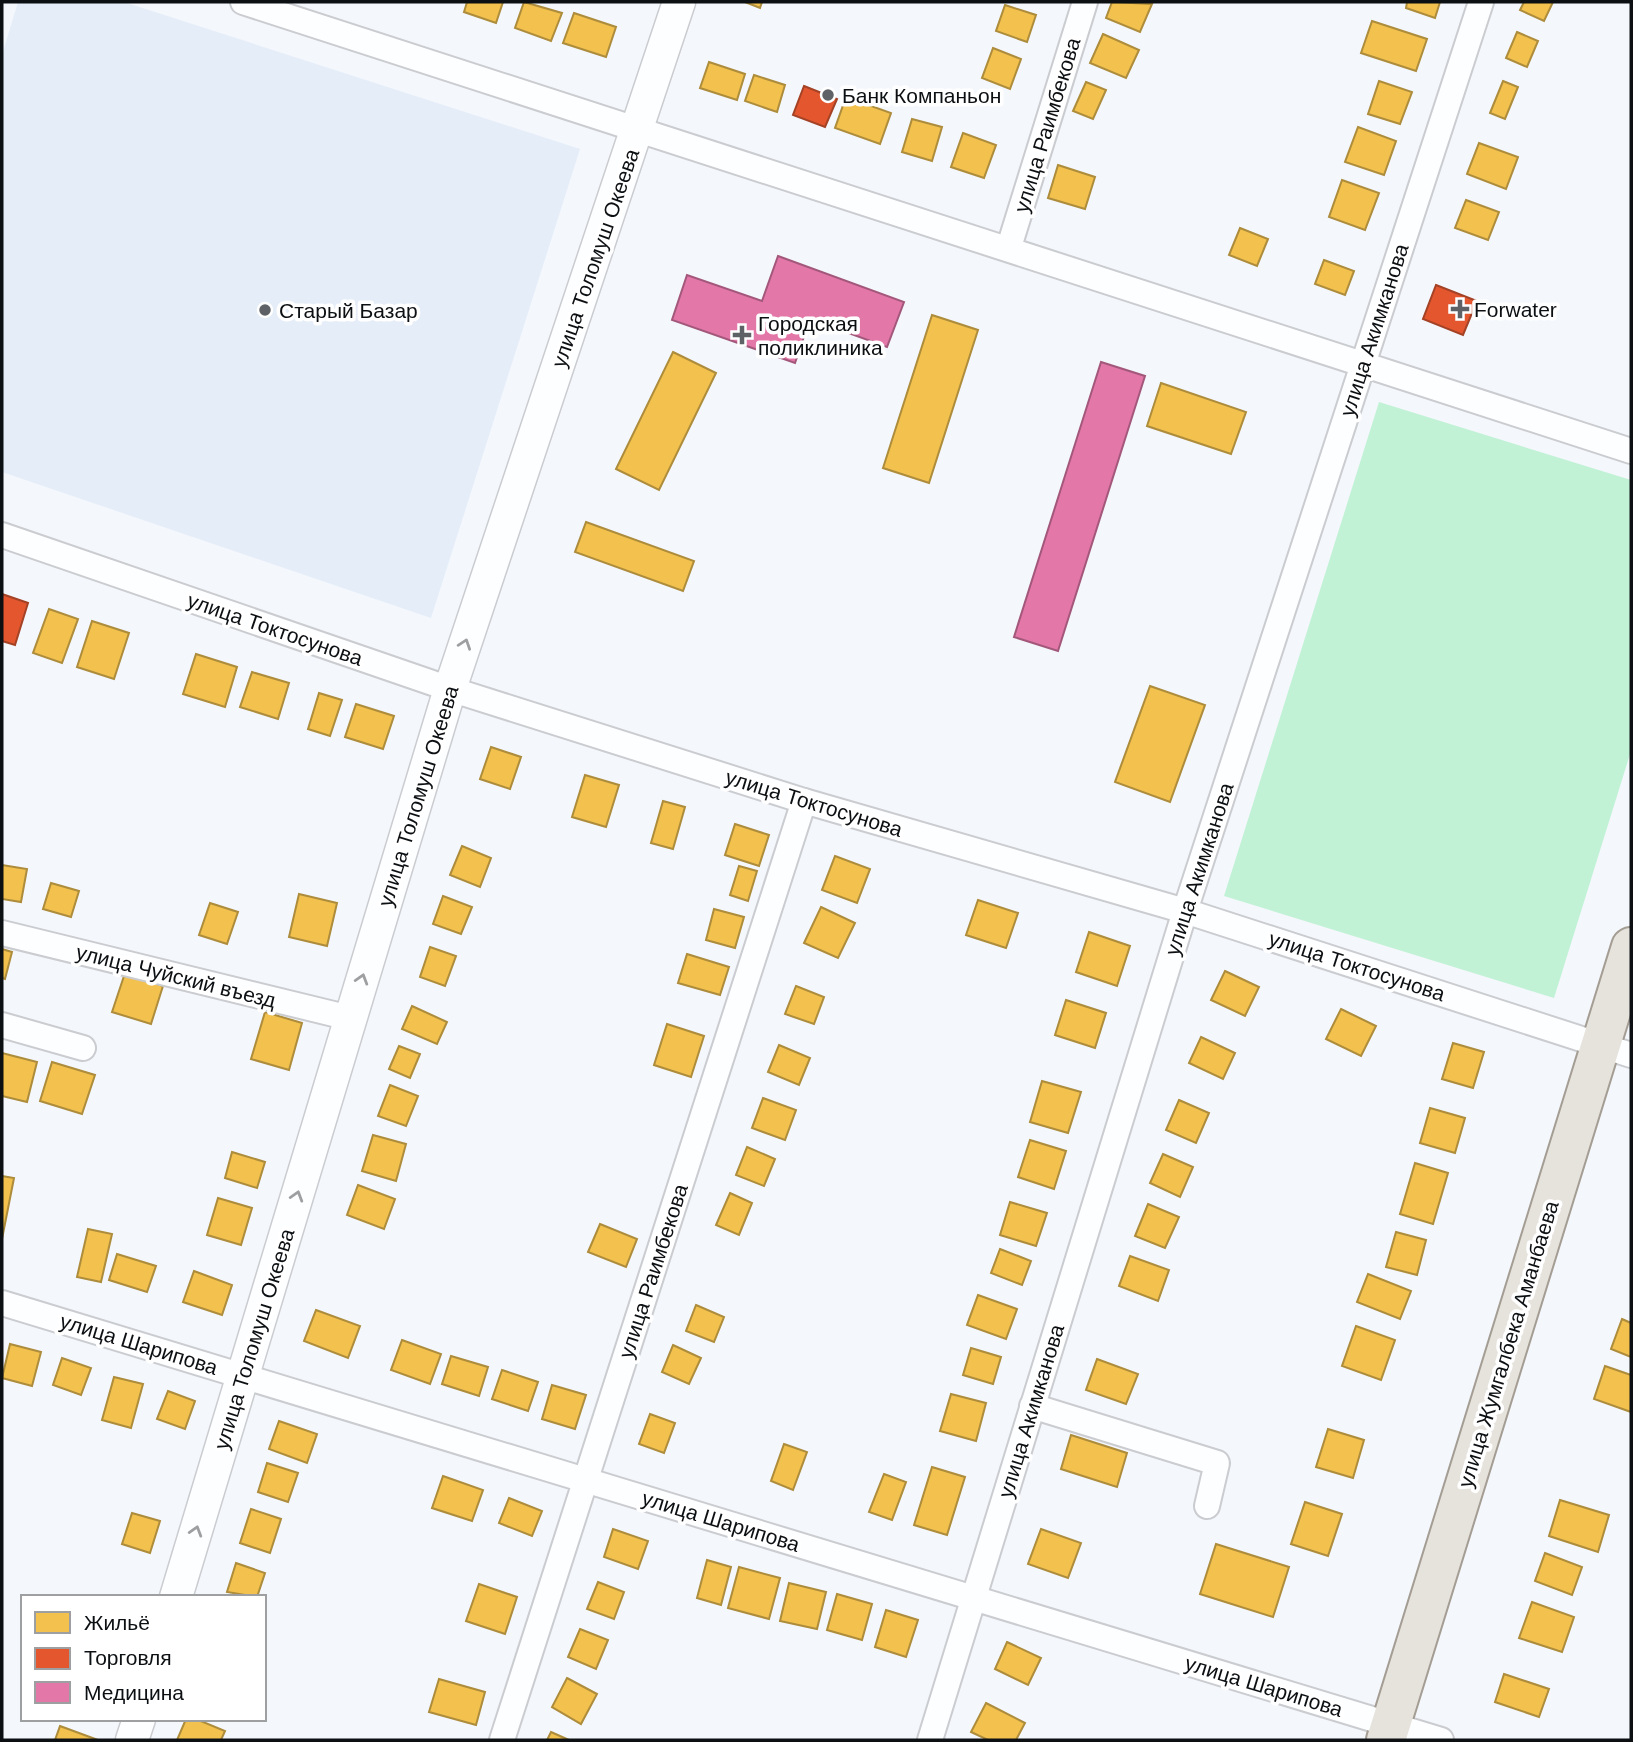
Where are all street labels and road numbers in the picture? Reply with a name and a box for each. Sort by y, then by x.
street label: улица Раимбекова [1009,34,1085,215]
street label: улица Толомуш Океева [547,145,643,370]
street label: улица Акимканова [1335,240,1413,419]
street label: улица Токтосунова [184,588,366,670]
street label: улица Толомуш Океева [373,683,463,909]
street label: улица Токтосунова [723,765,906,841]
street label: улица Акимканова [1160,779,1238,958]
street label: улица Токтосунова [1266,927,1448,1005]
street label: улица Чуйский въезд [74,940,278,1012]
street label: улица Раимбекова [614,1181,692,1361]
street label: улица Жумгалбека Аманбаева [1453,1198,1563,1490]
street label: улица Толомуш Океева [209,1226,299,1452]
street label: улица Шарипова [57,1309,221,1379]
street label: улица Акимканова [994,1321,1068,1500]
street label: улица Шарипова [639,1486,803,1556]
street label: улица Шарипова [1182,1651,1346,1721]

